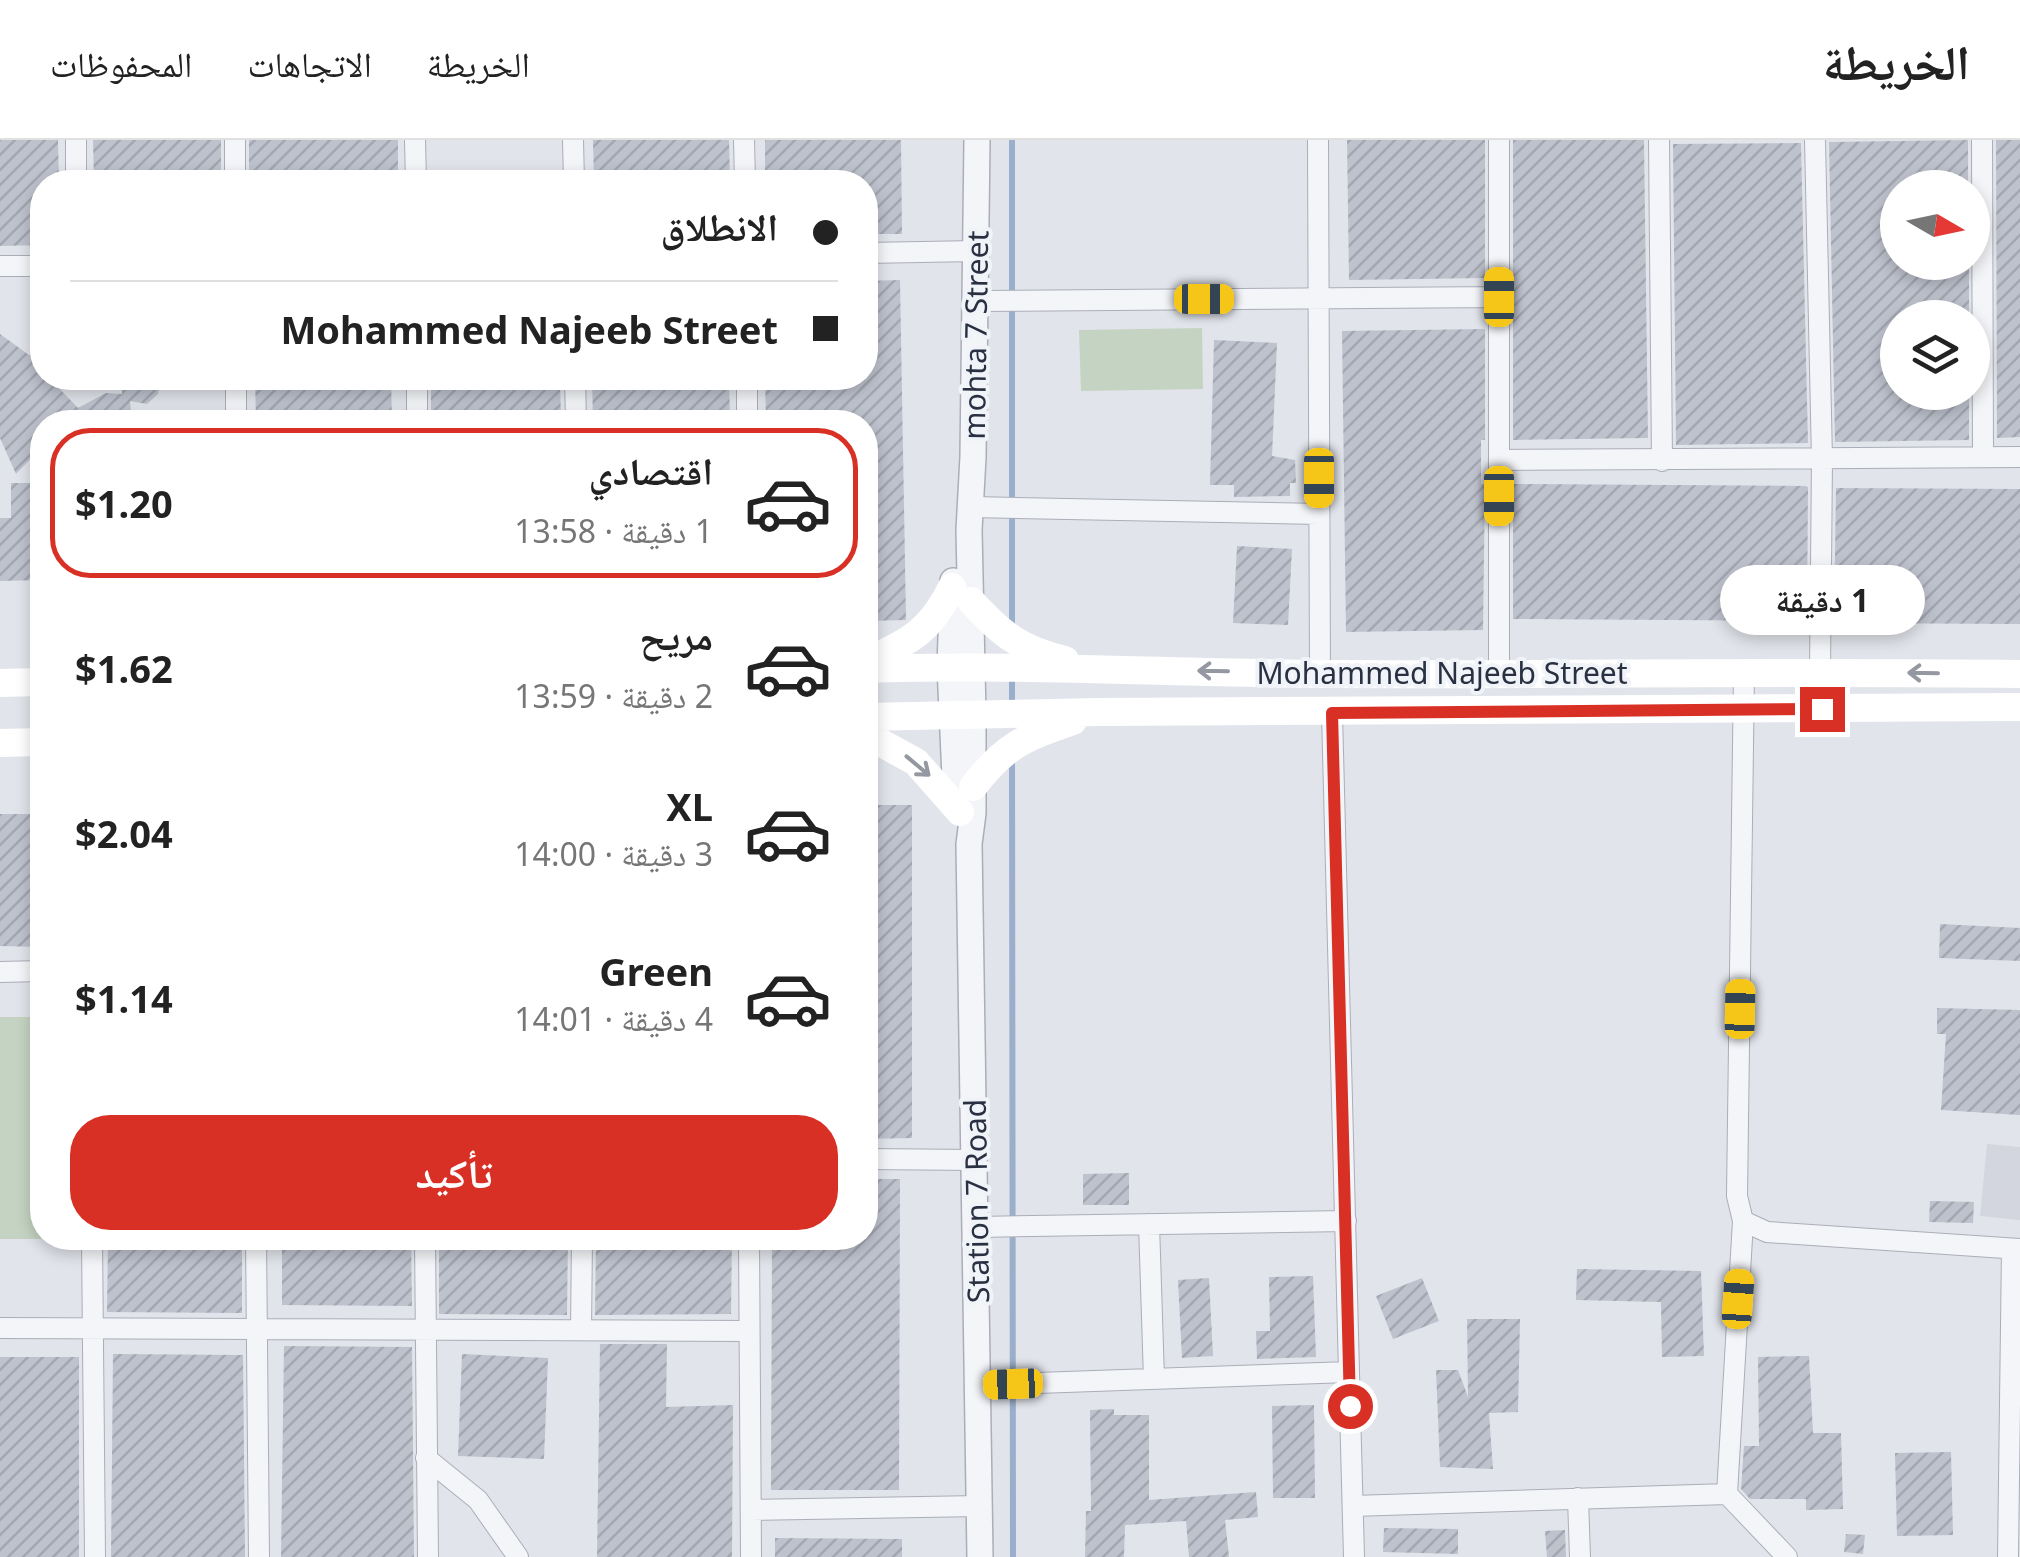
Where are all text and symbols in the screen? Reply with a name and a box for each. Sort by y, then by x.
text: الخريطة [1823,29,1970,94]
text: المحفوظات [50,40,192,87]
text: الاتجاهات [247,40,372,87]
text: الخريطة [427,40,530,87]
north arrow [1880,170,1990,280]
map controls [1880,170,1990,410]
text: الانطلاق [660,200,778,252]
street label: mohta 7 Street [953,230,997,440]
car [1484,267,1514,327]
car [1174,284,1234,314]
button: layers [1880,300,1990,410]
text: Mohammed Najeeb Street [281,303,778,355]
text: اقتصادي [589,444,713,496]
car [1304,448,1334,508]
icon: car [743,458,833,548]
car [1484,466,1514,526]
text: $1.20 [75,477,173,529]
text: 1 دقيقة · 13:58 [514,509,713,552]
callout: 1 دقيقة [1720,564,1924,634]
text: 1 دقيقة [1776,578,1869,621]
text: مريح [639,609,713,661]
icon: car [743,623,833,713]
text: $1.62 [75,642,173,694]
street label: Mohammed Najeeb Street [1256,652,1628,693]
one-way arrow [1197,662,1229,681]
one-way arrow [1907,663,1939,682]
text: 2 دقيقة · 13:59 [514,674,713,717]
route end [1800,687,1845,732]
one-way arrow [905,754,930,777]
text: XL [666,780,713,832]
icon: car [743,788,833,878]
text: $2.04 [75,807,173,859]
text: 3 دقيقة · 14:00 [514,832,713,875]
text: Green [599,945,713,997]
icon: car [743,953,833,1043]
text: $1.14 [75,972,173,1024]
car [1724,979,1756,1039]
text: 4 دقيقة · 14:01 [514,997,713,1040]
street label: Station 7 Road [954,1099,998,1303]
button: تأكيد [70,1115,838,1230]
car [1721,1268,1755,1330]
car [982,1368,1044,1400]
route start [1328,1384,1373,1429]

